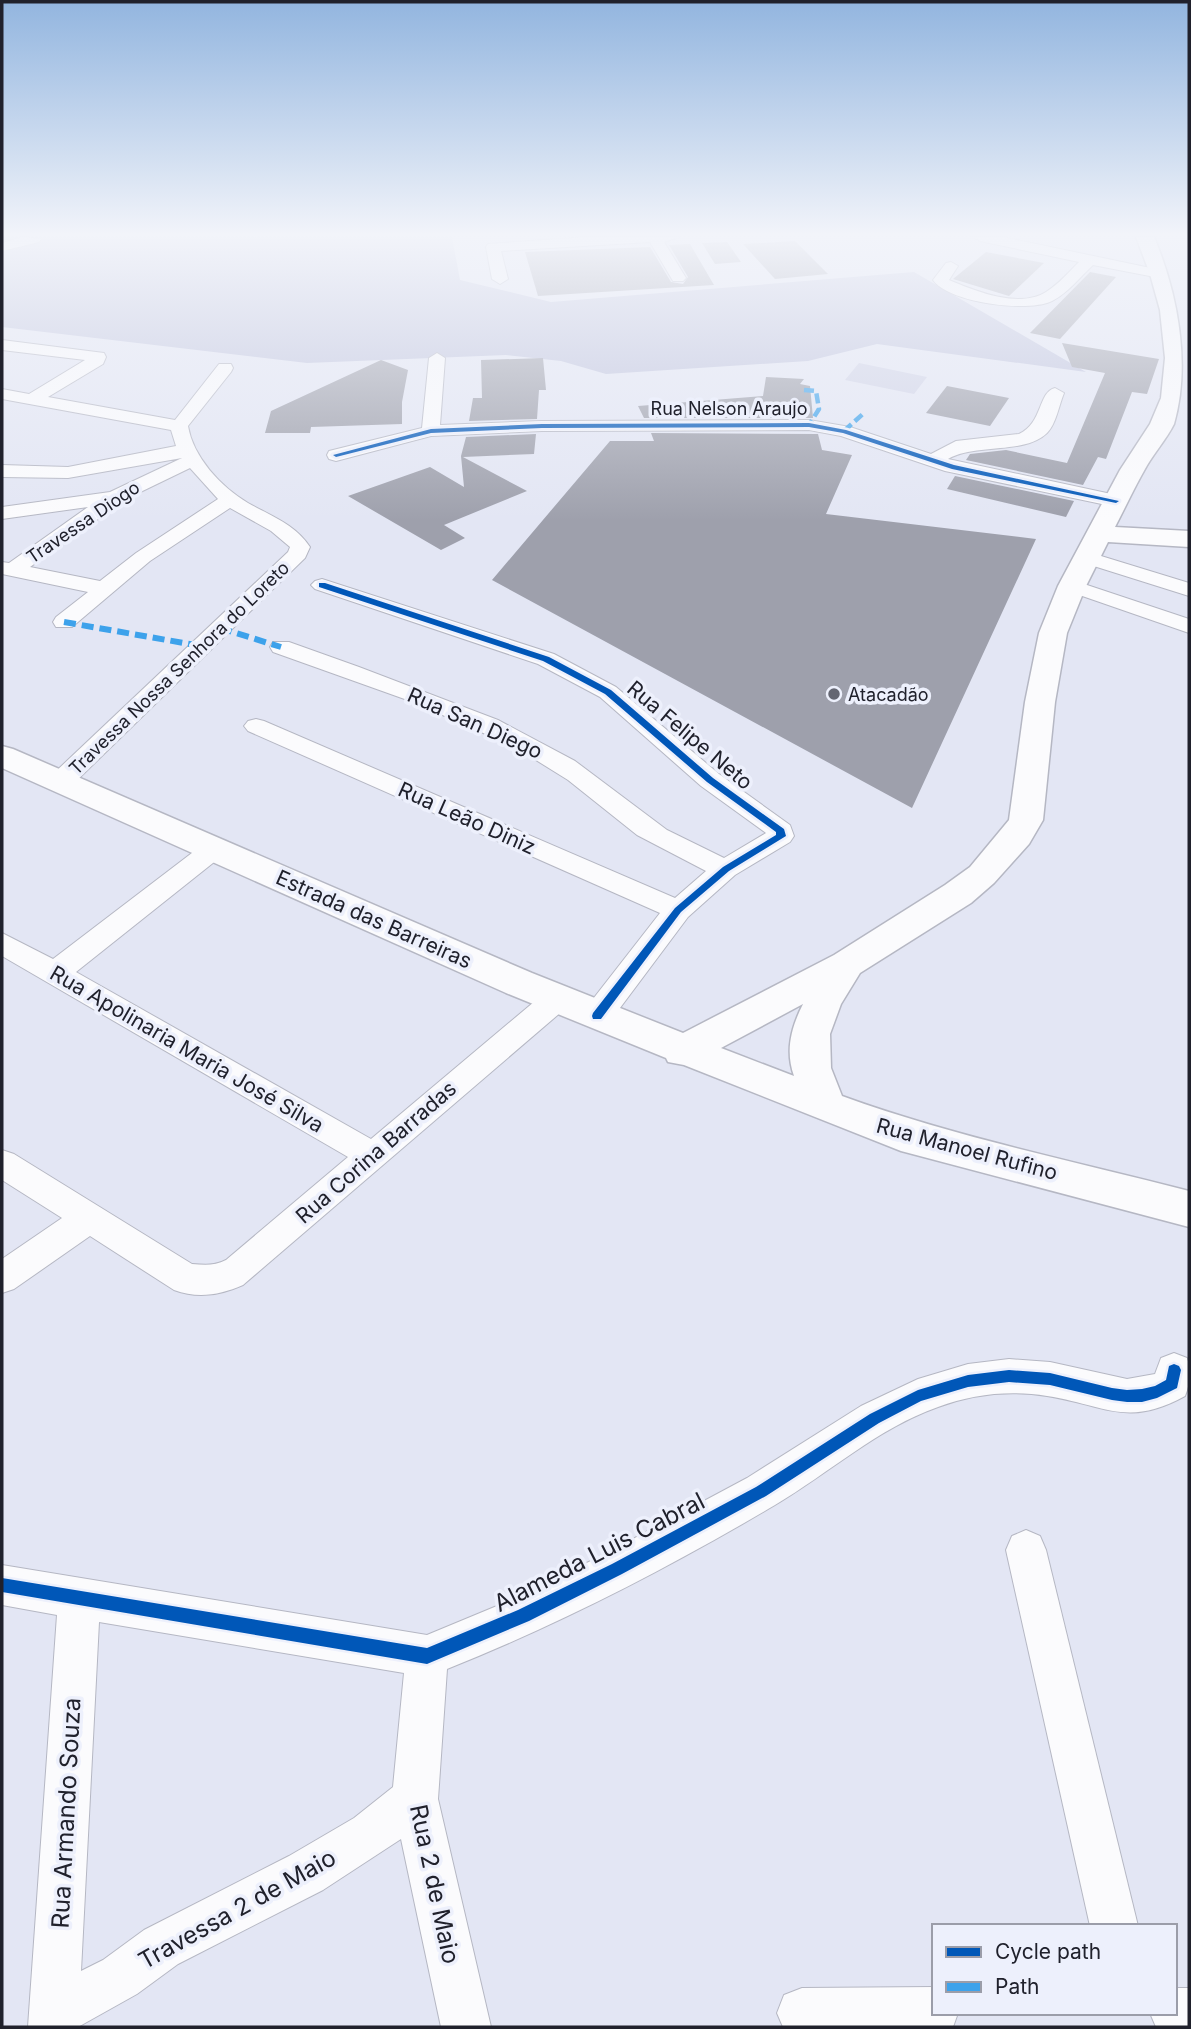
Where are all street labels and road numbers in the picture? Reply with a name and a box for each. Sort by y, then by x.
street label: Rua Nelson Araujo [651,398,807,419]
street label: Travessa Diogo [23,476,143,568]
street label: Travessa Nossa Senhora do Loreto [65,557,293,779]
street label: Rua Felipe Neto [622,675,758,795]
street label: Rua San Diego [404,682,546,764]
street label: Rua Leão Diniz [395,777,539,859]
street label: Estrada das Barreiras [272,864,476,974]
street label: Rua Apolinaria Maria José Silva [46,960,328,1138]
street label: Rua Corina Barradas [291,1076,461,1228]
street label: Rua Manoel Rufino [874,1113,1060,1185]
street label: Alameda Luis Cabral [489,1486,709,1618]
street label: Rua Armando Souza [45,1697,87,1929]
street label: Rua 2 de Maio [404,1802,466,1966]
street label: Travessa 2 de Maio [133,1843,341,1975]

